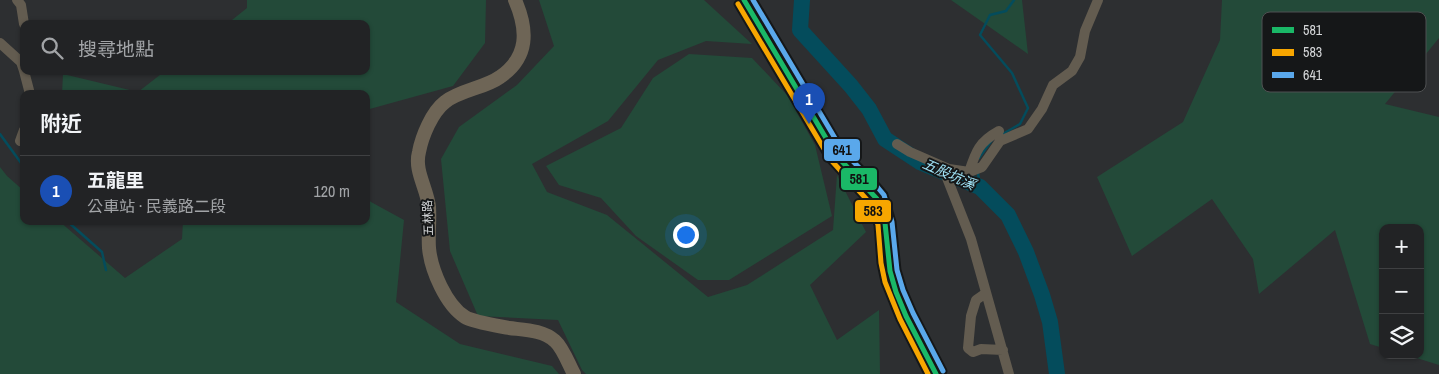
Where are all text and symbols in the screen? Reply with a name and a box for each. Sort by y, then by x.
legend [1262,12,1426,92]
search box [20,20,370,75]
text: 581 [1303,21,1323,39]
icon: search [38,34,66,62]
text: 搜尋地點 [78,36,154,62]
text: 583 [1303,43,1322,61]
text: 641 [1303,66,1323,84]
pin: 1 [793,83,825,124]
text: 附近 [40,109,82,138]
line badge: 641 [823,138,861,162]
text: 641 [832,141,852,159]
water label: 五股坑溪 [920,154,980,194]
text: 五龍里 [87,167,144,193]
line badge: 581 [840,167,878,191]
text: 581 [849,170,869,188]
text: 1 [52,180,60,202]
text: 120 m [314,180,350,202]
text: 公車站 · 民義路二段 [87,195,226,217]
line badge: 583 [854,199,892,223]
street label: 五林路 [419,200,437,236]
text: 583 [863,202,883,220]
your location [673,222,699,248]
map controls [1379,224,1424,359]
button: + [1379,224,1424,269]
button: − [1379,269,1424,314]
button: layers [1379,314,1424,359]

